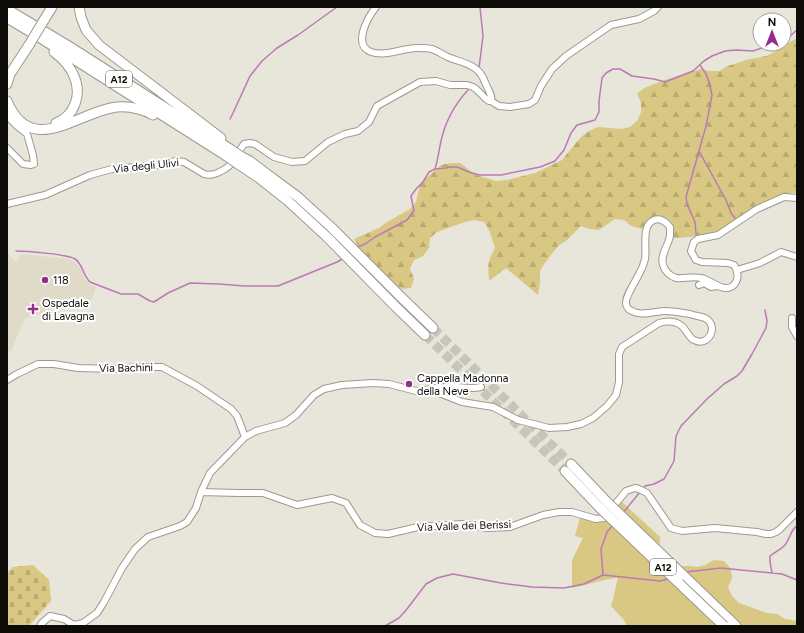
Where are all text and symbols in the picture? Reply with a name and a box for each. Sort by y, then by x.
north arrow [752,12,792,52]
text: N [768,16,776,29]
road number: A12 [106,71,132,87]
street label: Via degli Ulivi [112,156,180,176]
place label: 118 [53,274,69,287]
marker: 118 [40,275,50,285]
place label: Ospedale di Lavagna [42,297,94,323]
marker: Ospedale di Lavagna [27,303,39,315]
street label: Via Bachini [99,361,153,375]
place label: Cappella Madonna della Neve [417,372,508,398]
marker: Cappella Madonna della Neve [404,379,414,389]
street label: Via Valle dei Berissi [417,518,511,534]
road number: A12 [650,559,676,575]

